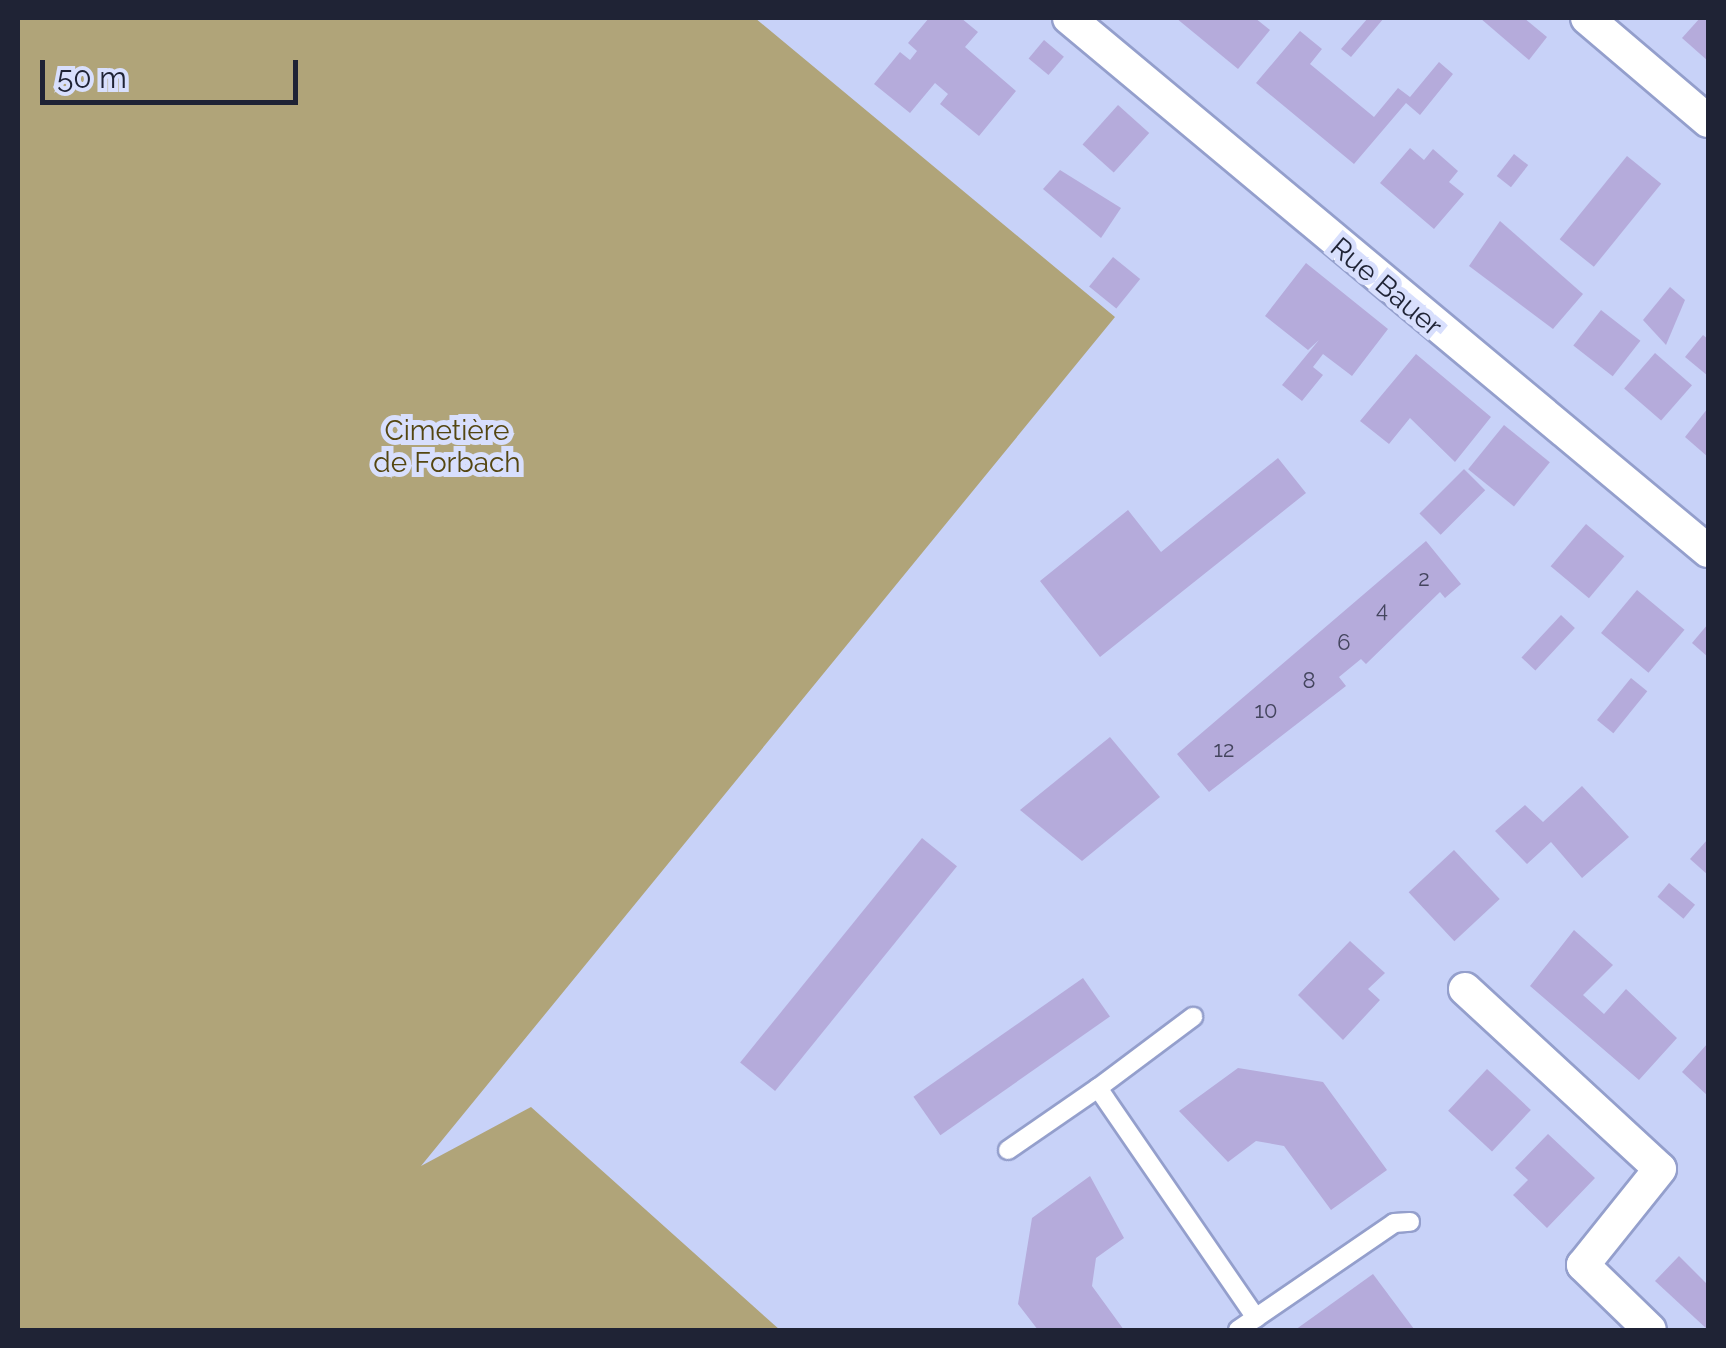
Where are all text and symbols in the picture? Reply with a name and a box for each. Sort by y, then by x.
scale bar [45,40,302,102]
text: 50 m [57,60,127,95]
street label: Rue Bauer [1323,231,1449,343]
park label: Cimetière de Forbach [373,414,521,480]
house number: 2 [1418,566,1430,592]
house number: 4 [1376,597,1388,623]
house number: 6 [1337,630,1351,656]
house number: 8 [1302,668,1316,694]
house number: 10 [1255,698,1277,724]
house number: 12 [1214,737,1234,763]

